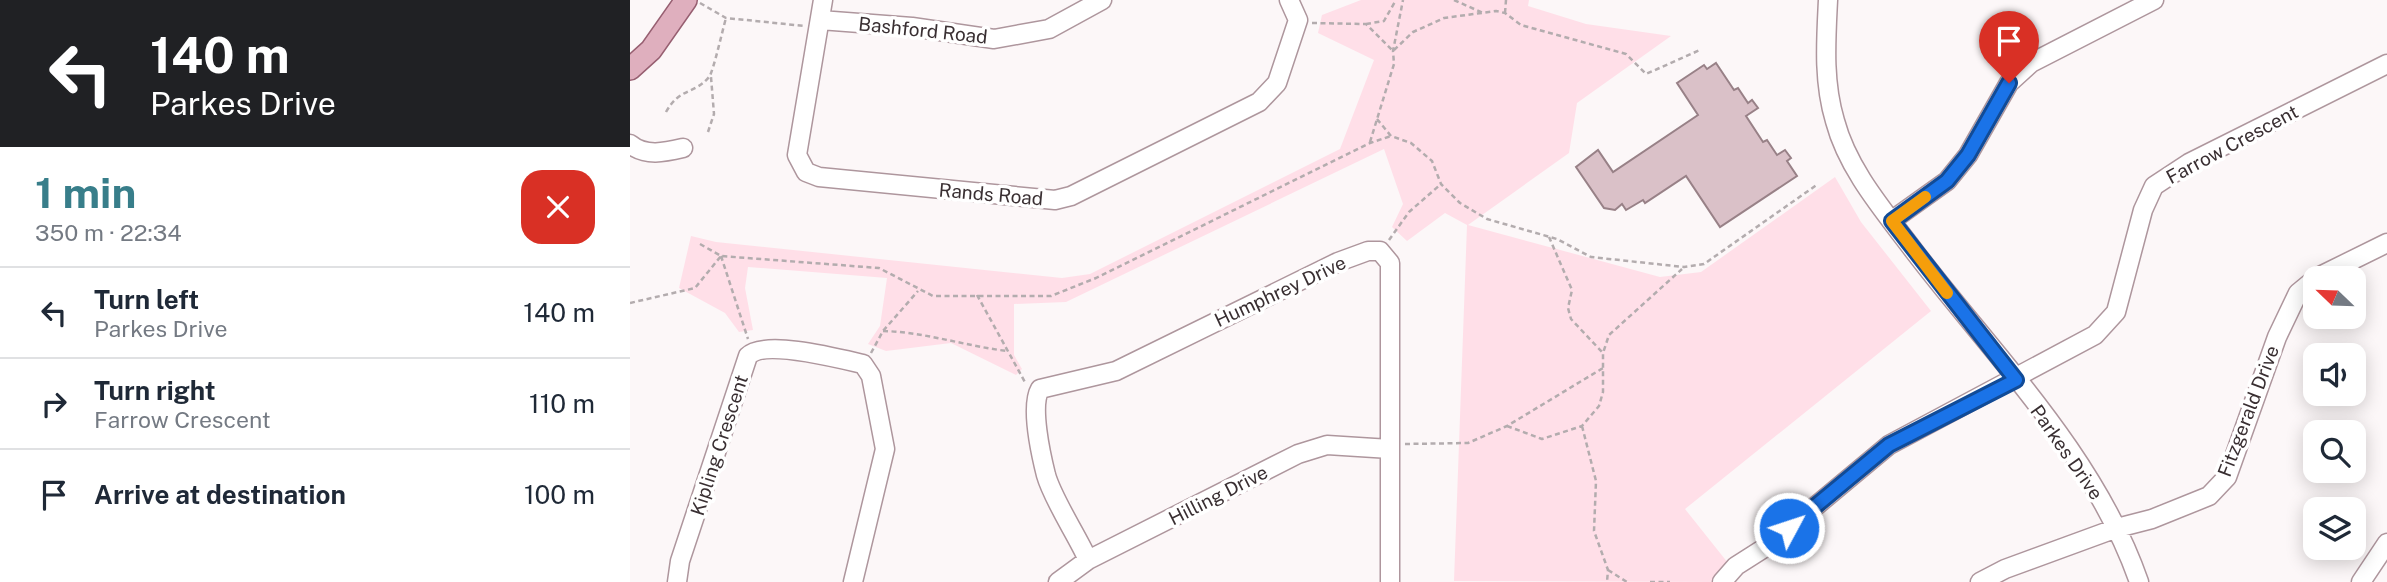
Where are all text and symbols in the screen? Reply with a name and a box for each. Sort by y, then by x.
pin [1979,11,2039,83]
street label: Bashford Road [857,12,989,48]
icon: arrive [1990,22,2028,60]
text: 140 m [150,26,290,84]
icon: left [35,28,126,119]
text: Parkes Drive [150,85,336,122]
street label: Farrow Crescent [2162,100,2302,188]
text: 1 min [35,168,136,217]
button: close [521,170,595,244]
street label: Rands Road [938,178,1044,210]
text: 350 m · 22:34 [35,219,182,246]
street label: Humphrey Drive [1211,251,1349,331]
north arrow [2303,266,2366,329]
map controls [2303,266,2366,560]
text: Turn left [94,284,199,315]
icon: left [35,294,73,332]
text: 140 m [523,297,595,328]
text: Parkes Drive [94,315,228,342]
street label: Fitzgerald Drive [2213,342,2283,480]
button: sound [2303,343,2366,406]
street label: Kipling Crescent [686,372,752,518]
text: Turn right [94,375,216,406]
icon: right [35,385,73,423]
text: 110 m [529,388,595,419]
street label: Parkes Drive [2026,400,2108,504]
text: Farrow Crescent [94,406,271,433]
button: search [2303,420,2366,483]
street label: Hilling Drive [1165,461,1271,529]
icon: arrive [35,476,73,514]
text: Arrive at destination [94,479,346,510]
text: 100 m [524,479,595,510]
position arrow [1752,491,1826,565]
button: layers [2303,497,2366,560]

